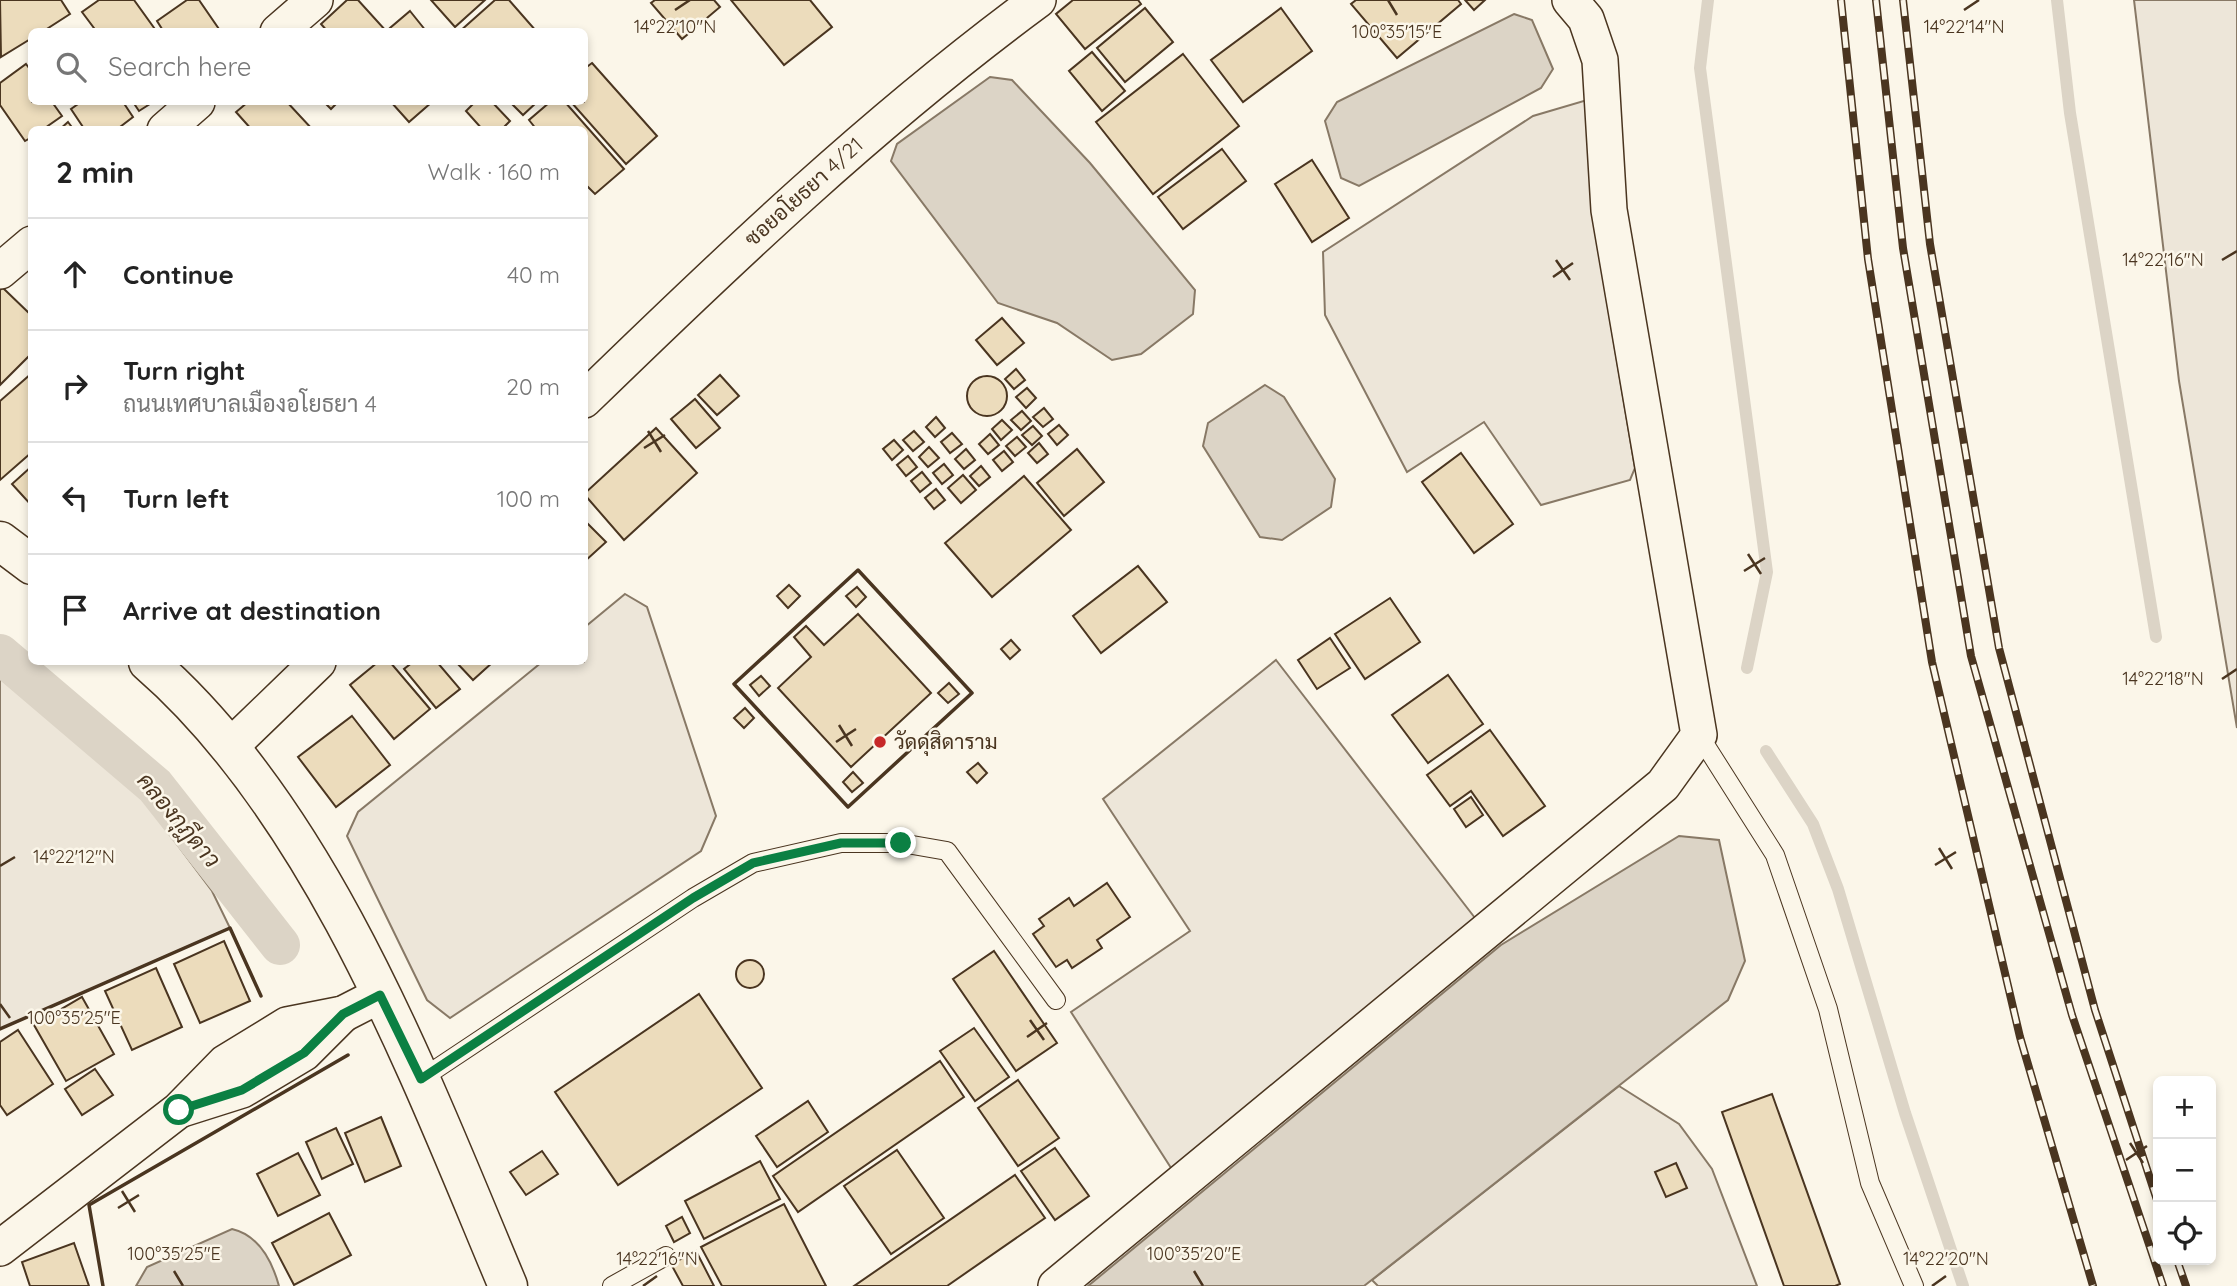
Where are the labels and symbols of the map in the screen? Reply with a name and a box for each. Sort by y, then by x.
text: 14°22'10"N [634,15,716,38]
text: 14°22'14"N [1923,15,2005,38]
text: 100°35'15"E [1352,20,1442,43]
street label: ซอยอโยธยา 4/21 [739,131,868,251]
text: 14°22'16"N [2122,248,2204,271]
text: 14°22'18"N [2122,667,2204,690]
place label: วัดดุสิดาราม [894,728,998,756]
marker: วัดดุสิดาราม [872,734,888,750]
water label: คลองกุฎีดาว [130,766,227,874]
route end [885,827,916,858]
text: 14°22'12"N [33,845,115,868]
text: 100°35'25"E [27,1006,121,1029]
route start [163,1094,194,1125]
text: 100°35'25"E [127,1242,221,1265]
text: 100°35'20"E [1147,1242,1241,1265]
text: 14°22'16"N [616,1247,698,1270]
text: 14°22'20"N [1903,1247,1989,1270]

